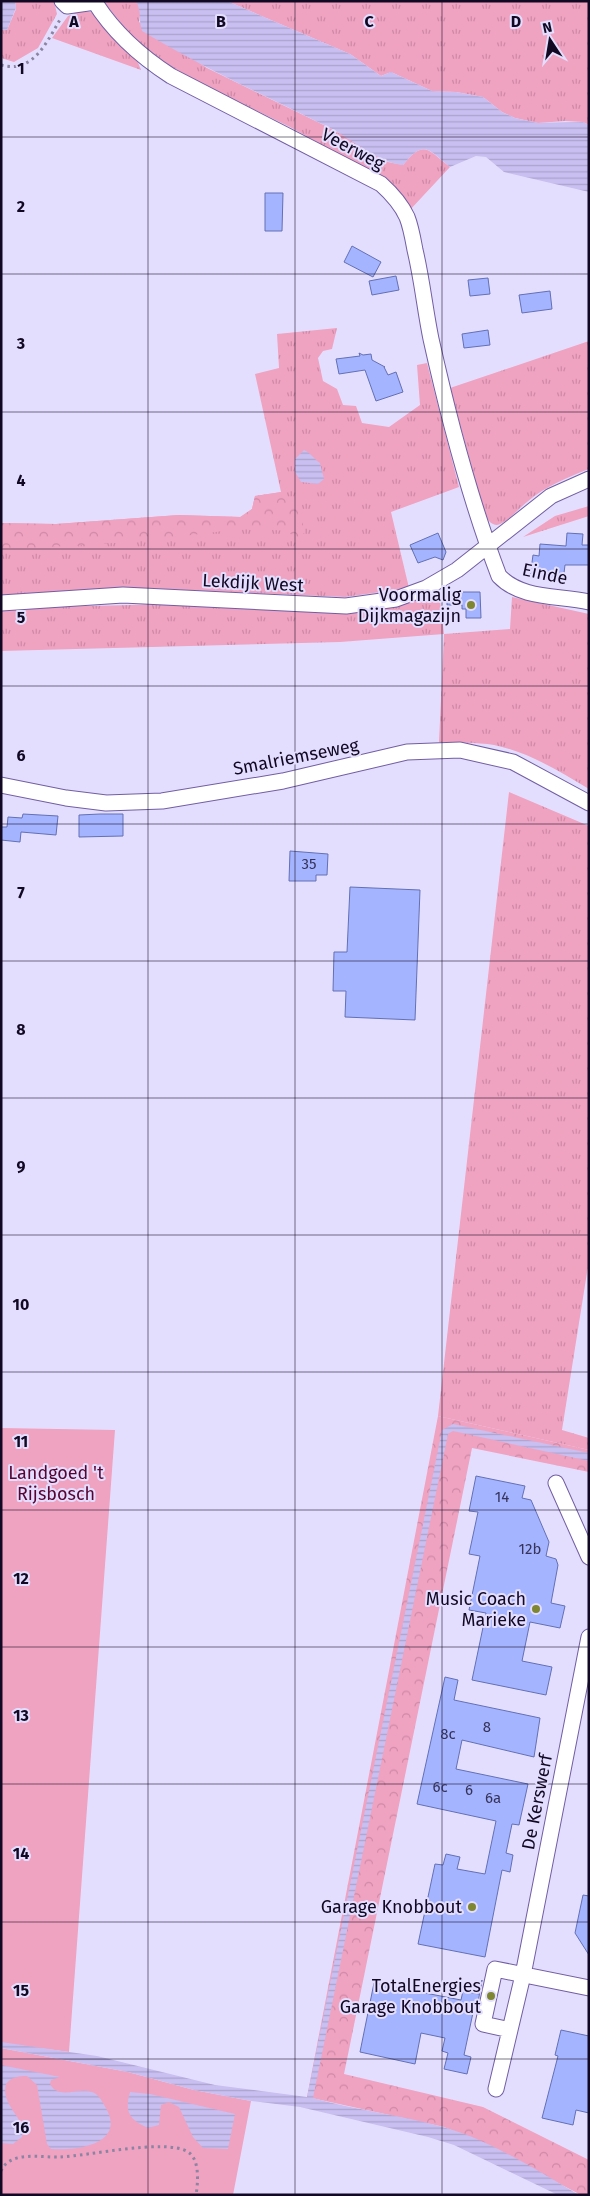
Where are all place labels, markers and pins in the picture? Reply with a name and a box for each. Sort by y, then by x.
place label: Voormalig Dijkmagazijn [358,584,462,627]
marker: Voormalig Dijkmagazijn [465,599,477,611]
place label: Music Coach Marieke [426,1588,526,1631]
marker: Music Coach Marieke [530,1603,542,1615]
place label: Garage Knobbout [321,1896,462,1918]
marker: Garage Knobbout [466,1901,478,1913]
place label: TotalEnergies Garage Knobbout [340,1975,481,2018]
marker: TotalEnergies Garage Knobbout [485,1990,497,2002]

